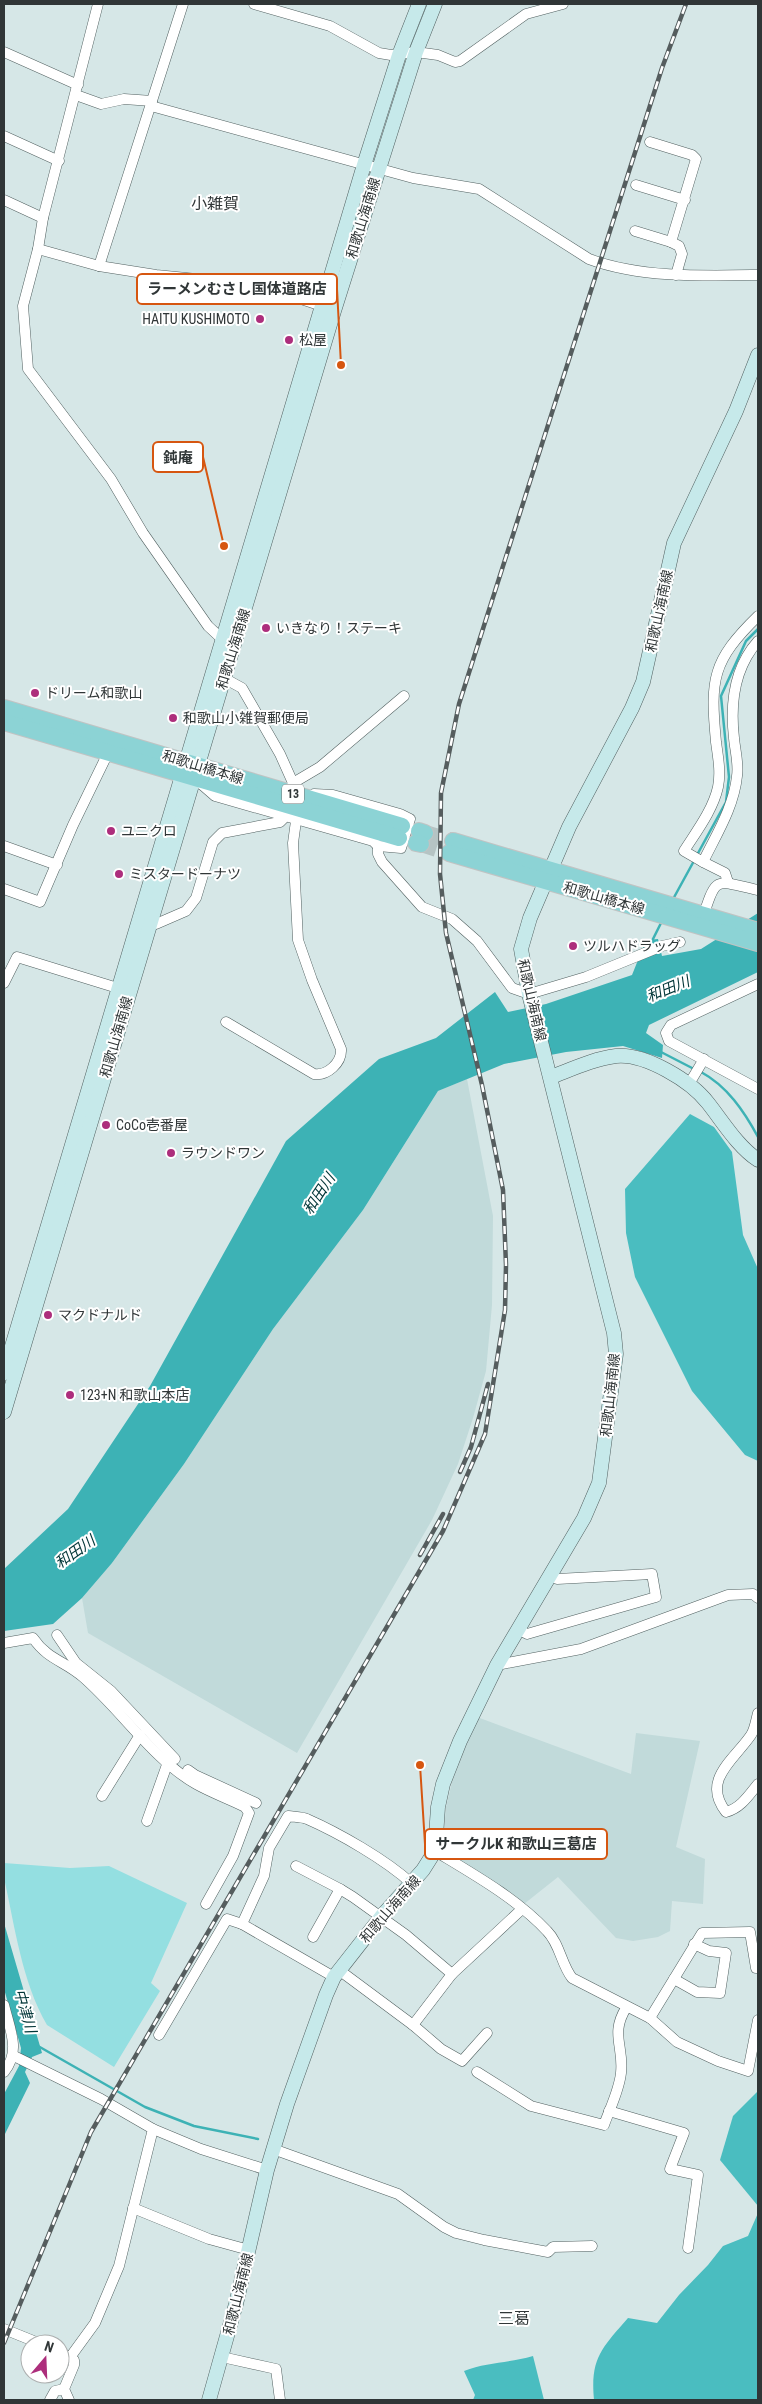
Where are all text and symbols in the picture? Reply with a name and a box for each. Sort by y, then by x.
street label: 和歌山海南線 [343,175,383,261]
district label: 小雑賀 [191,194,239,213]
callout: ラーメンむさし国体道路店 [137,274,337,304]
text: ラーメンむさし国体道路店 [147,280,327,298]
place label: HAITU KUSHIMOTO [142,311,250,327]
marker: HAITU KUSHIMOTO [254,313,266,325]
place label: 松屋 [299,332,327,348]
marker: 松屋 [283,334,295,346]
callout: 鈍庵 [153,442,203,472]
text: 鈍庵 [163,449,193,467]
street label: 和歌山海南線 [642,568,676,654]
street label: 和歌山海南線 [213,606,253,692]
place label: いきなり！ステーキ [276,620,402,636]
marker: いきなり！ステーキ [260,622,272,634]
place label: ドリーム和歌山 [45,685,143,701]
marker: ドリーム和歌山 [29,687,41,699]
place label: 和歌山小雑賀郵便局 [183,710,309,726]
marker: 和歌山小雑賀郵便局 [167,712,179,724]
street label: 和歌山橋本線 [160,747,246,787]
road number: 13 [282,784,304,804]
place label: ユニクロ [121,823,177,839]
marker: ユニクロ [105,825,117,837]
place label: ミスタードーナツ [129,866,241,882]
marker: ミスタードーナツ [113,868,125,880]
street label: 和歌山橋本線 [561,879,647,917]
place label: ツルハドラッグ [583,938,681,954]
marker: ツルハドラッグ [567,940,579,952]
street label: 和歌山海南線 [515,957,549,1043]
water label: 和田川 [644,971,694,1006]
street label: 和歌山海南線 [97,994,135,1080]
place label: CoCo壱番屋 [116,1117,188,1133]
marker: CoCo壱番屋 [100,1119,112,1131]
place label: ラウンドワン [181,1145,265,1161]
marker: ラウンドワン [165,1147,177,1159]
water label: 和田川 [299,1169,340,1218]
place label: マクドナルド [58,1307,142,1323]
marker: マクドナルド [42,1309,54,1321]
street label: 和歌山海南線 [598,1352,622,1438]
place label: 123+N 和歌山本店 [80,1387,190,1403]
marker: 123+N 和歌山本店 [64,1389,76,1401]
water label: 和田川 [51,1531,100,1572]
callout: サークルK 和歌山三葛店 [425,1829,607,1859]
text: サークルK 和歌山三葛店 [435,1835,597,1853]
street label: 和歌山海南線 [356,1872,424,1946]
water label: 中津川 [10,1987,40,2037]
street label: 和歌山海南線 [220,2251,256,2337]
district label: 三葛 [498,2309,530,2328]
north arrow [20,2334,70,2384]
text: N [43,2338,56,2356]

